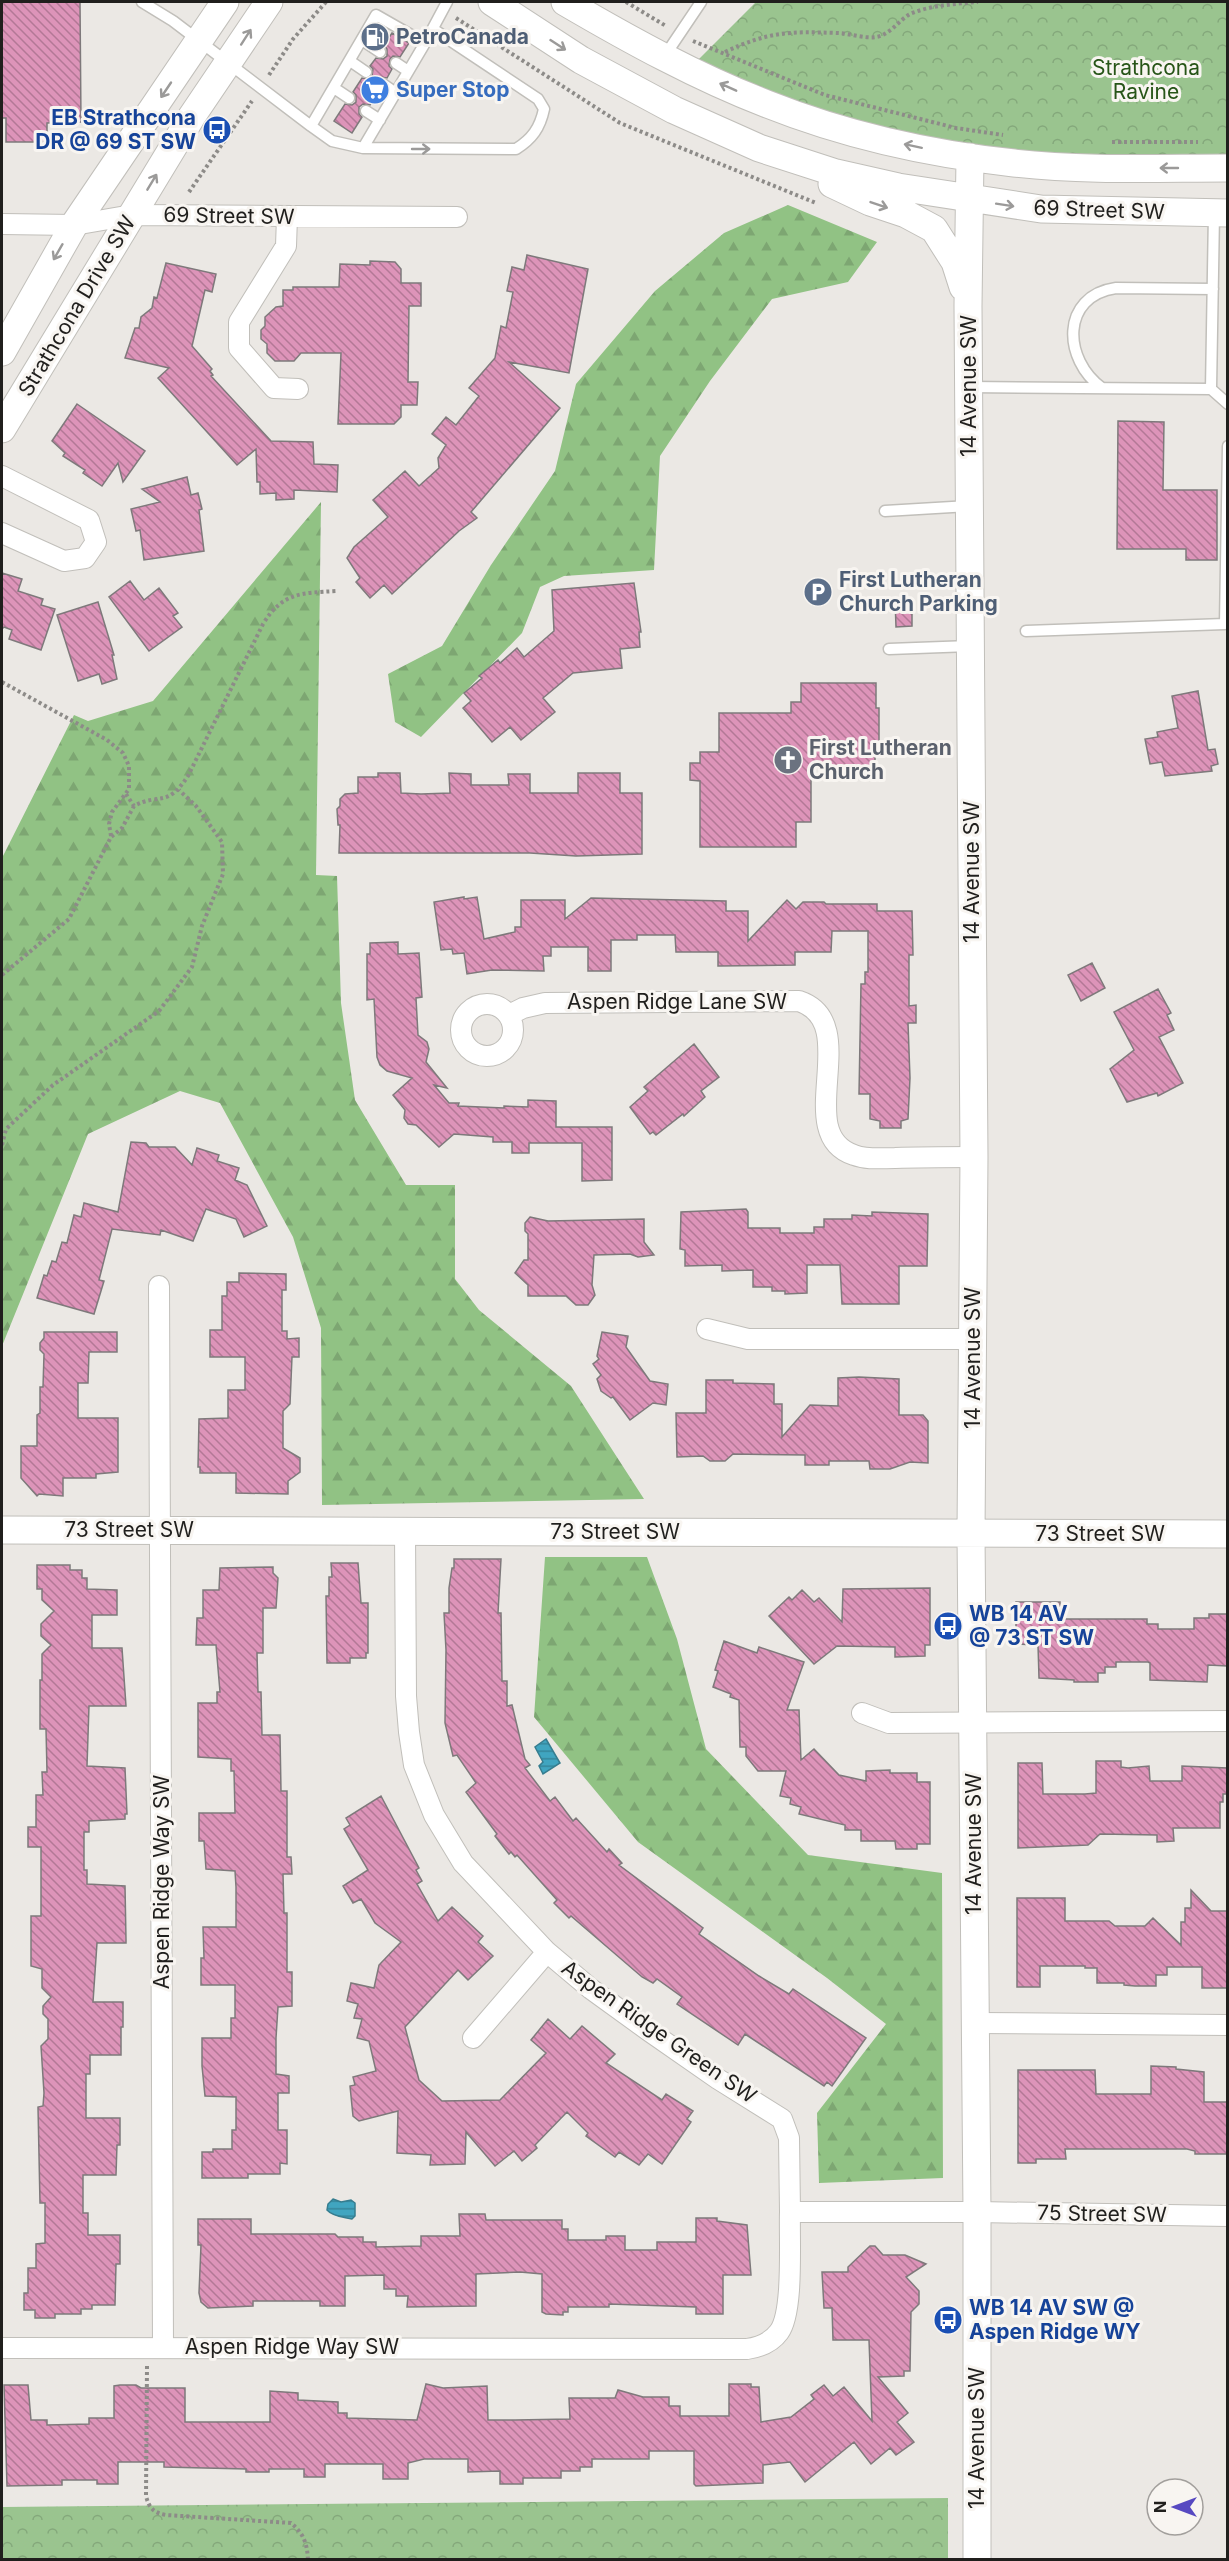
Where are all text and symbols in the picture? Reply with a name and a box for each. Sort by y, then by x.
fuel station icon: PetroCanada [359,21,391,53]
place label: PetroCanada [396,24,529,49]
one-way arrow [240,29,252,46]
one-way arrow [549,39,566,51]
park label: Strathcona Ravine [1092,55,1200,104]
supermarket icon: Super Stop [359,74,391,106]
place label: Super Stop [396,77,509,102]
one-way arrow [719,80,737,92]
one-way arrow [160,81,172,97]
place label: EB Strathcona DR @ 69 ST SW [35,105,196,154]
bus stop icon: EB Strathcona DR @ 69 ST SW [201,114,233,146]
one-way arrow [904,140,923,151]
one-way arrow [411,143,431,155]
one-way arrow [1160,162,1180,174]
one-way arrow [147,174,159,191]
street label: 69 Street SW [1033,195,1165,224]
one-way arrow [869,200,888,211]
one-way arrow [995,200,1015,211]
street label: 69 Street SW [163,202,295,229]
street label: Strathcona Drive SW [13,211,141,401]
one-way arrow [52,243,64,260]
street label: 14 Avenue SW [956,315,981,457]
place label: First Lutheran Church Parking [839,567,998,616]
parking icon: First Lutheran Church Parking [802,576,834,608]
place label: First Lutheran Church [809,735,952,784]
church icon: First Lutheran Church [772,744,804,776]
street label: 14 Avenue SW [959,801,984,943]
street label: Aspen Ridge Lane SW [567,989,787,1014]
street label: 14 Avenue SW [960,1287,985,1429]
street label: 73 Street SW [64,1517,194,1542]
street label: 73 Street SW [550,1519,680,1544]
street label: 73 Street SW [1035,1521,1165,1546]
place label: WB 14 AV @ 73 ST SW [969,1601,1094,1650]
bus stop icon: WB 14 AV @ 73 ST SW [932,1610,964,1642]
street label: 14 Avenue SW [961,1773,986,1915]
street label: Aspen Ridge Way SW [149,1774,174,1989]
street label: Aspen Ridge Green SW [557,1955,762,2108]
street label: 75 Street SW [1037,2200,1167,2227]
place label: WB 14 AV SW @ Aspen Ridge WY [969,2295,1141,2344]
bus stop icon: WB 14 AV SW @ Aspen Ridge WY [932,2304,964,2336]
street label: Aspen Ridge Way SW [185,2334,400,2359]
street label: 14 Avenue SW [964,2367,989,2509]
north arrow [1145,2477,1205,2537]
text: N [1150,2501,1170,2513]

